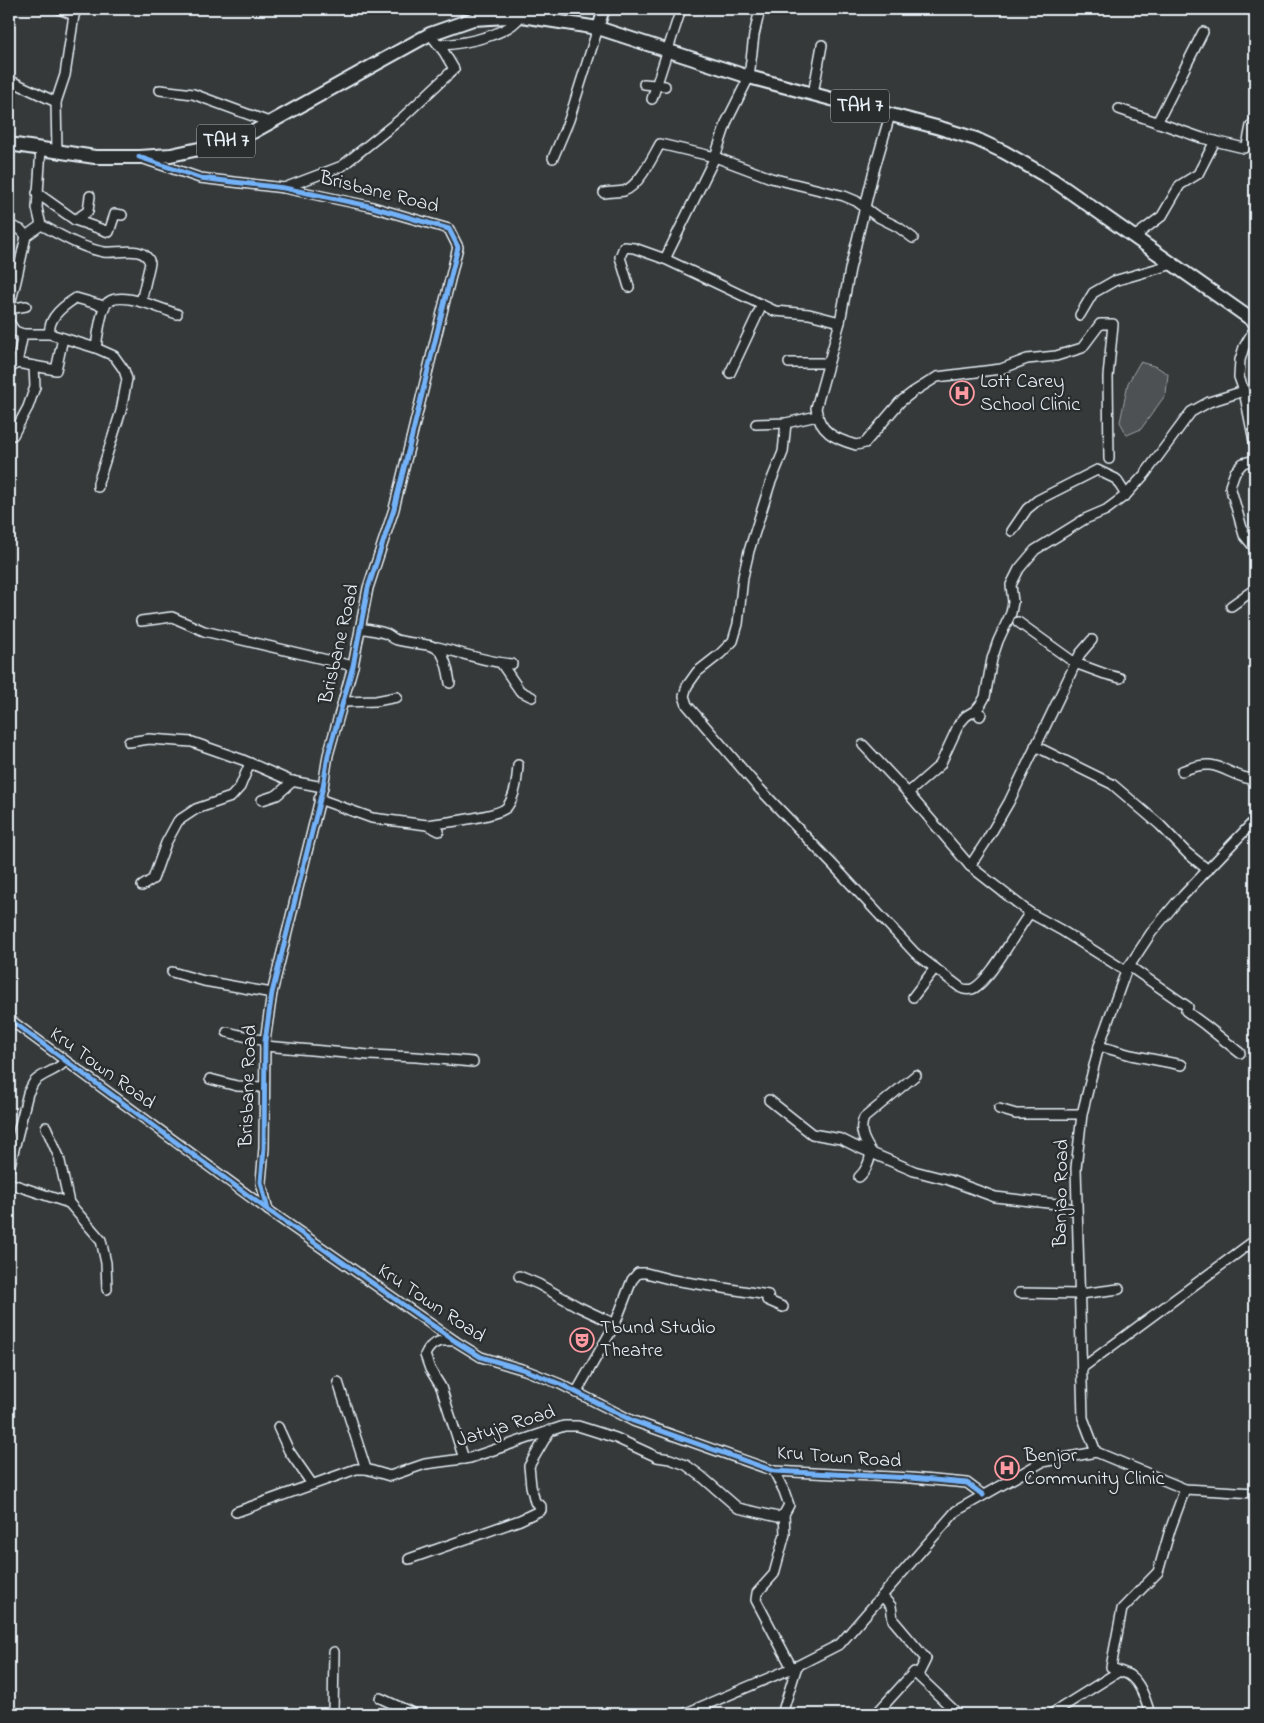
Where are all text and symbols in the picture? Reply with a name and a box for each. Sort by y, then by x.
road number: TAH 7 [831,90,889,122]
road number: TAH 7 [197,124,255,158]
street label: Brisbane Road [315,164,442,222]
place label: Lott Carey School Clinic [980,368,1080,420]
hospital icon: Lott Carey School Clinic [949,380,975,406]
street label: Brisbane Road [312,581,368,708]
street label: Kru Town Road [43,1021,161,1117]
street label: Brisbane Road [232,1024,266,1149]
street label: Banjao Road [1047,1139,1077,1248]
street label: Kru Town Road [371,1257,491,1351]
place label: Tbund Studio Theatre [600,1314,716,1366]
theatre icon: Tbund Studio Theatre [569,1327,595,1353]
street label: Jatuja Road [453,1398,559,1456]
street label: Kru Town Road [776,1439,902,1477]
place label: Benjor Community Clinic [1023,1442,1164,1494]
hospital icon: Benjor Community Clinic [994,1455,1020,1481]

